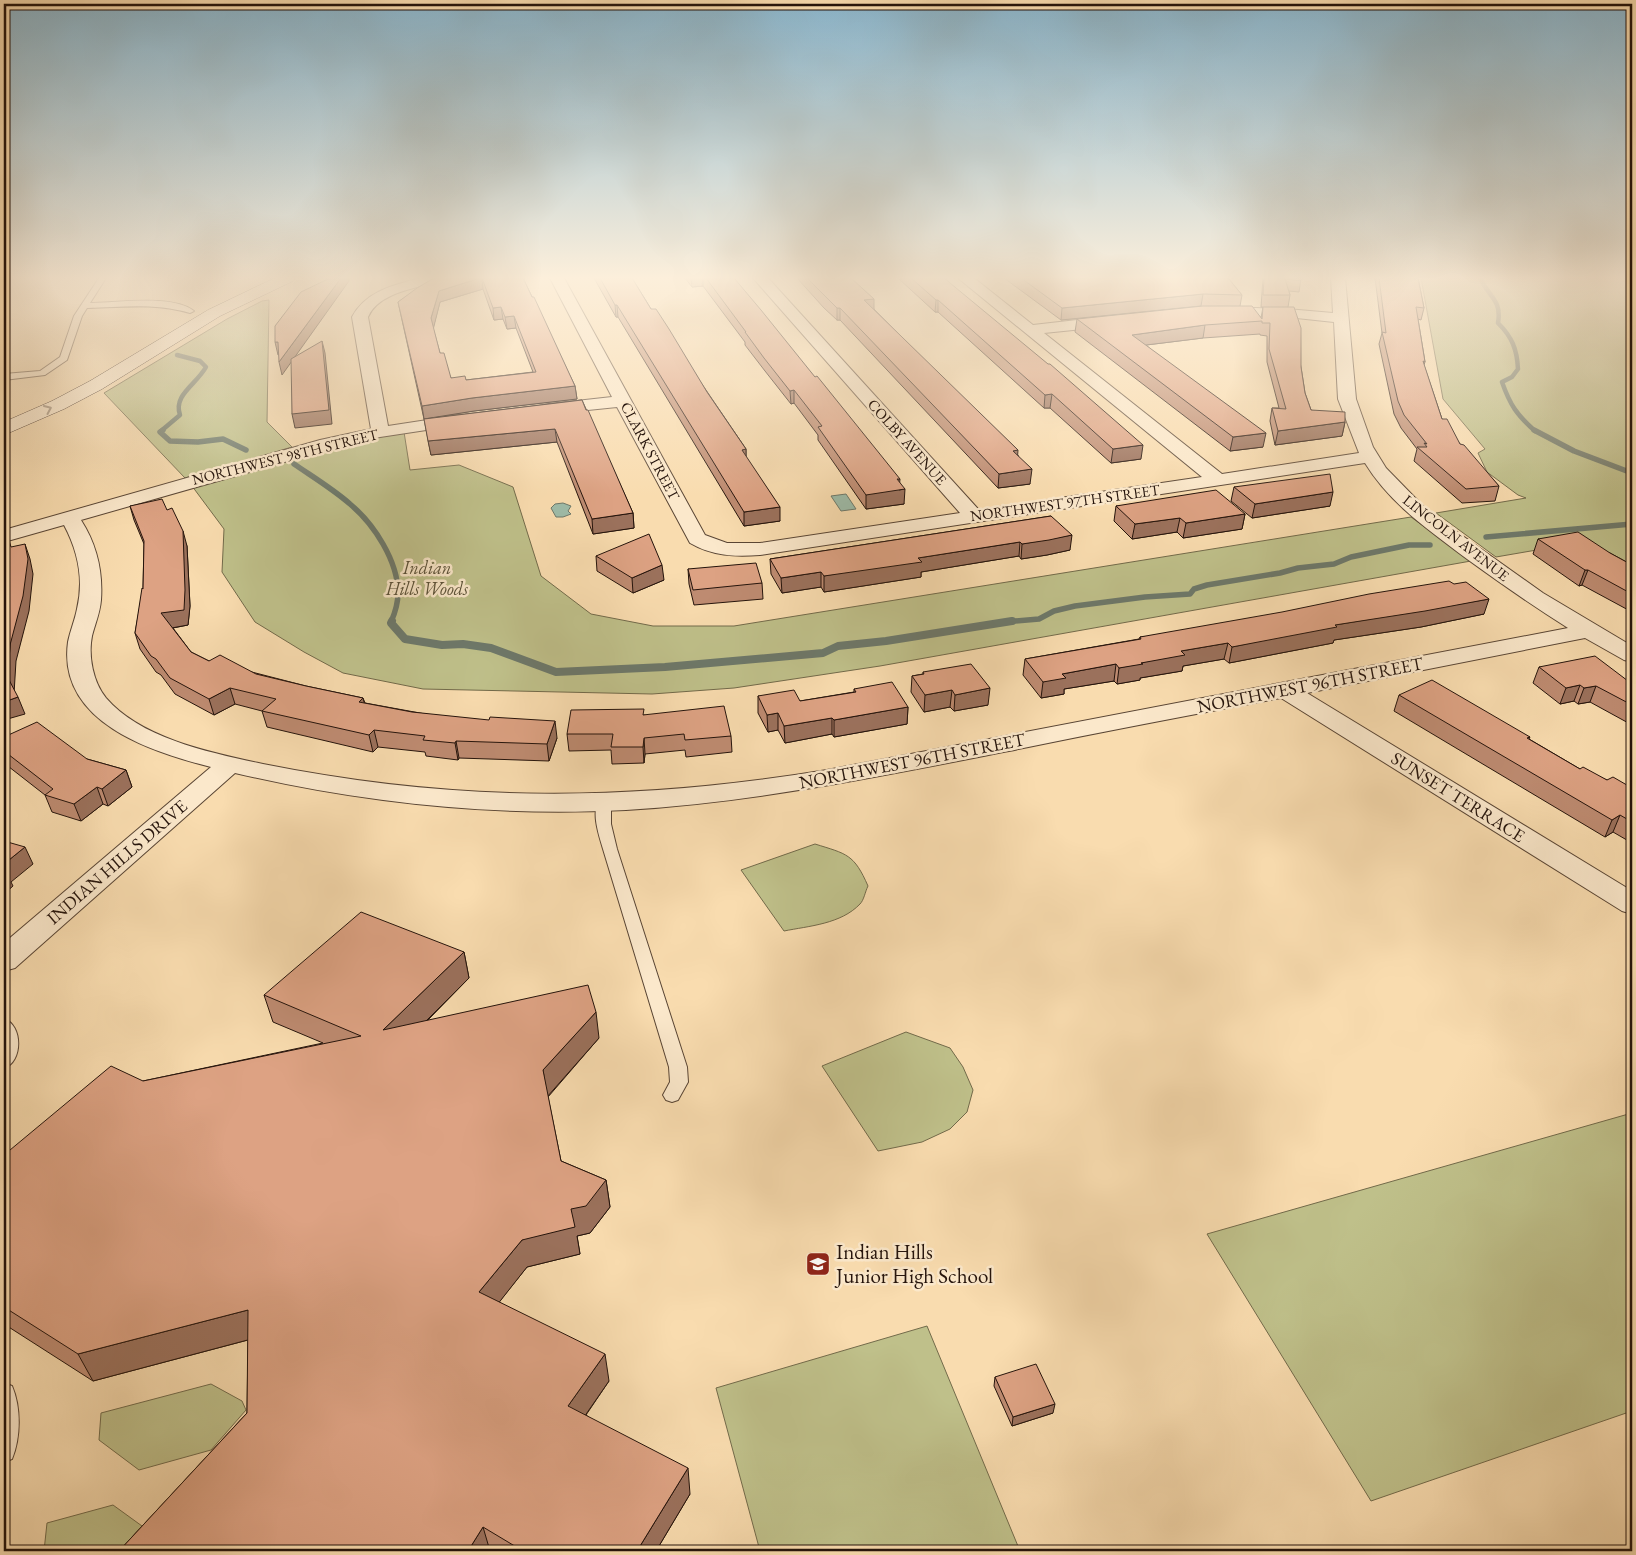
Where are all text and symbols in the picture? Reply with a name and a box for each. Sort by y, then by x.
street label: COLBY AVENUE [864,395,951,489]
street label: CLARK STREET [617,398,685,504]
one-way arrow [43,405,52,416]
street label: NORTHWEST 98TH STREET [190,424,381,489]
street label: NORTHWEST 97TH STREET [969,480,1162,525]
street label: LINCOLN AVENUE [1399,490,1514,585]
park label: Indian Hills Woods [385,556,469,600]
street label: NORTHWEST 96TH STREET [1195,651,1426,718]
street label: NORTHWEST 96TH STREET [797,727,1028,794]
street label: SUNSET TERRACE [1387,746,1529,847]
street label: INDIAN HILLS DRIVE [42,794,192,929]
place label: Indian Hills Junior High School [834,1238,993,1289]
school or university icon: Indian Hills Junior High School [805,1251,831,1277]

